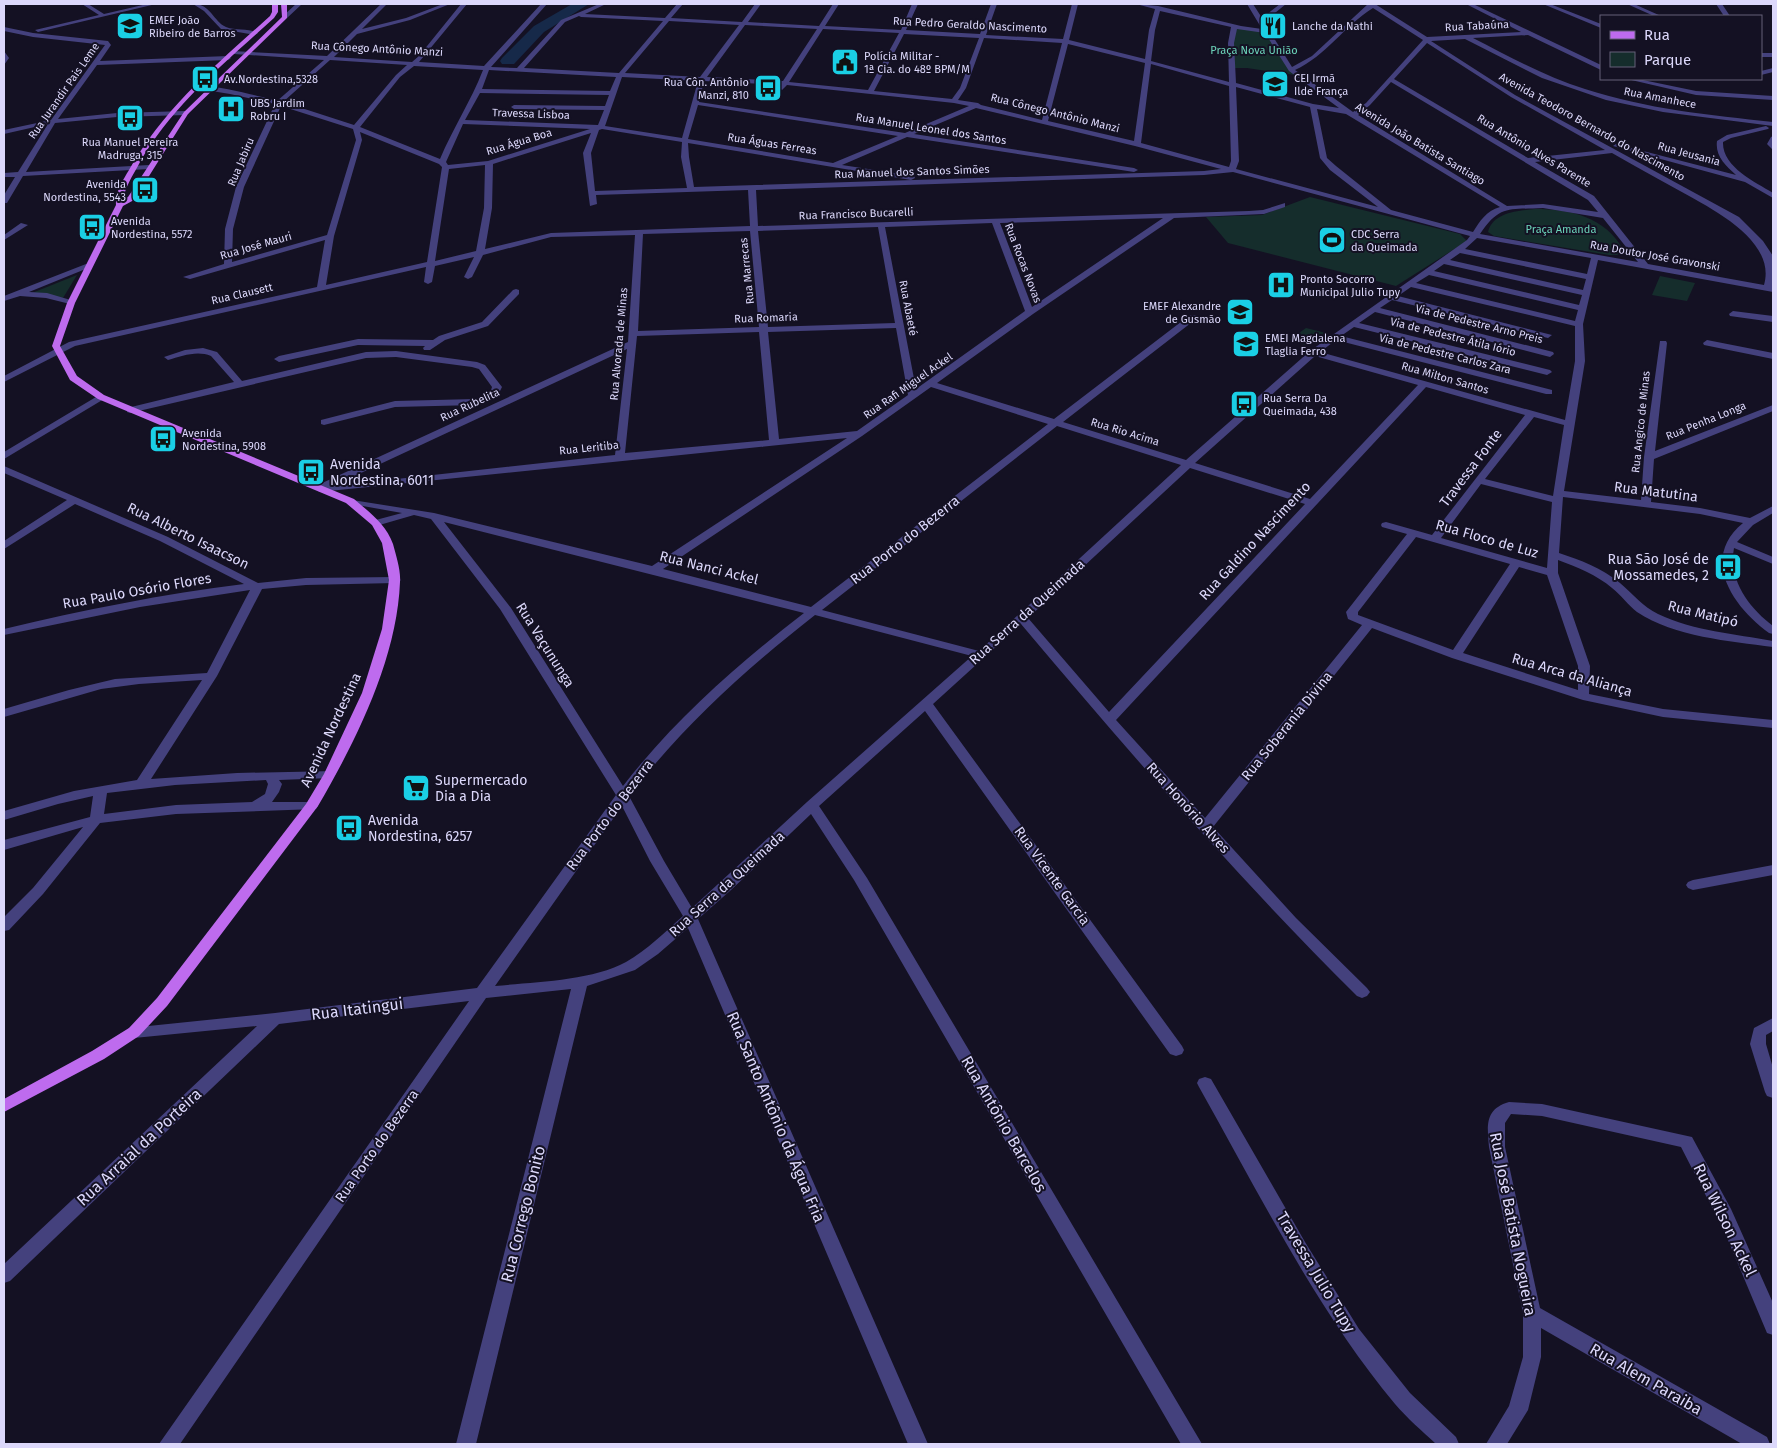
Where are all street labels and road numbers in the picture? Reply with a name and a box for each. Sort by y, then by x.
street label: Rua Pedro Geraldo Nascimento [892,14,1048,36]
street label: Rua Tabaúna [1445,18,1509,34]
street label: Rua Cônego Antônio Manzi [311,39,443,59]
street label: Rua Jurandir Pais Leme [26,40,102,142]
street label: Avenida Teodoro Bernardo do Nascimento [1497,70,1687,184]
street label: Rua Amanhece [1623,85,1697,111]
street label: Rua Cônego Antônio Manzi [989,91,1121,135]
street label: Avenida João Batista Santiago [1353,100,1487,188]
street label: Travessa Lisboa [492,106,570,122]
street label: Rua Manuel Leonel dos Santos [855,111,1007,147]
street label: Rua Antônio Alves Parente [1475,112,1593,190]
street label: Rua Água Boa [484,125,554,158]
street label: Rua Águas Ferreas [726,130,818,157]
street label: Rua Jabiru [225,136,257,188]
street label: Rua Jeusania [1656,139,1722,169]
street label: Rua Manuel dos Santos Simões [834,163,990,181]
street label: Rua Francisco Bucarelli [798,206,914,222]
street label: Rua Rocas Novas [1002,221,1044,305]
street label: Rua José Mauri [219,230,293,262]
street label: Rua Marrecas [737,237,757,305]
street label: Rua Doutor José Gravonski [1589,238,1721,274]
street label: Rua Abaeté [896,279,920,337]
street label: Rua Clausett [210,281,274,307]
street label: Rua Alvorada de Minas [608,287,630,401]
street label: Via de Pedestre Arno Preis [1414,302,1544,346]
street label: Rua Romaria [734,310,798,326]
street label: Via de Pedestre Átila Iório [1389,314,1517,359]
street label: Via de Pedestre Carlos Zara [1378,331,1512,377]
street label: Rua Rafi Miguel Ackel [861,350,955,422]
street label: Rua Milton Santos [1400,359,1490,397]
street label: Rua Angico de Minas [1629,370,1653,474]
street label: Rua Rubelita [438,386,502,424]
street label: Rua Penha Longa [1664,399,1748,443]
street label: Rua Rio Acima [1089,415,1161,449]
street label: Travessa Fonte [1436,426,1506,510]
street label: Rua Leritiba [558,438,620,458]
street label: Rua Galdino Nascimento [1196,478,1314,604]
street label: Rua Matutina [1613,478,1699,506]
street label: Rua Porto do Bezerra [847,492,963,588]
street label: Rua Alberto Isaacson [124,499,252,573]
street label: Rua Floco de Luz [1434,516,1540,562]
street label: Rua Nanci Ackel [658,548,760,588]
street label: Rua Serra da Queimada [966,556,1088,668]
street label: Rua Paulo Osório Flores [61,569,213,612]
street label: Rua Matipó [1666,597,1740,631]
street label: Rua Vaçununga [512,600,578,690]
street label: Rua Arca da Aliança [1510,650,1634,700]
street label: Rua Soberania Divina [1238,668,1336,784]
street label: Avenida Nordestina [297,670,365,790]
street label: Rua Porto do Bezerra [563,756,657,874]
street label: Rua Honório Alves [1143,759,1234,857]
street label: Rua Vicente Garcia [1011,823,1093,929]
street label: Rua Serra da Queimada [666,828,788,940]
street label: Rua Itatingui [310,994,404,1024]
street label: Rua Santo Antônio da Água Fria [723,1008,830,1225]
street label: Rua Antônio Barcelos [957,1052,1051,1196]
street label: Rua Arraial da Porteira [73,1084,205,1210]
street label: Rua Porto do Bezerra [332,1086,422,1206]
street label: Rua José Batista Nogueira [1486,1131,1540,1317]
street label: Rua Corrego Bonito [497,1144,549,1284]
street label: Rua Wilson Ackel [1689,1161,1761,1280]
street label: Travessa Julio Tupy [1273,1208,1360,1336]
street label: Rua Alem Paraiba [1587,1339,1705,1419]

